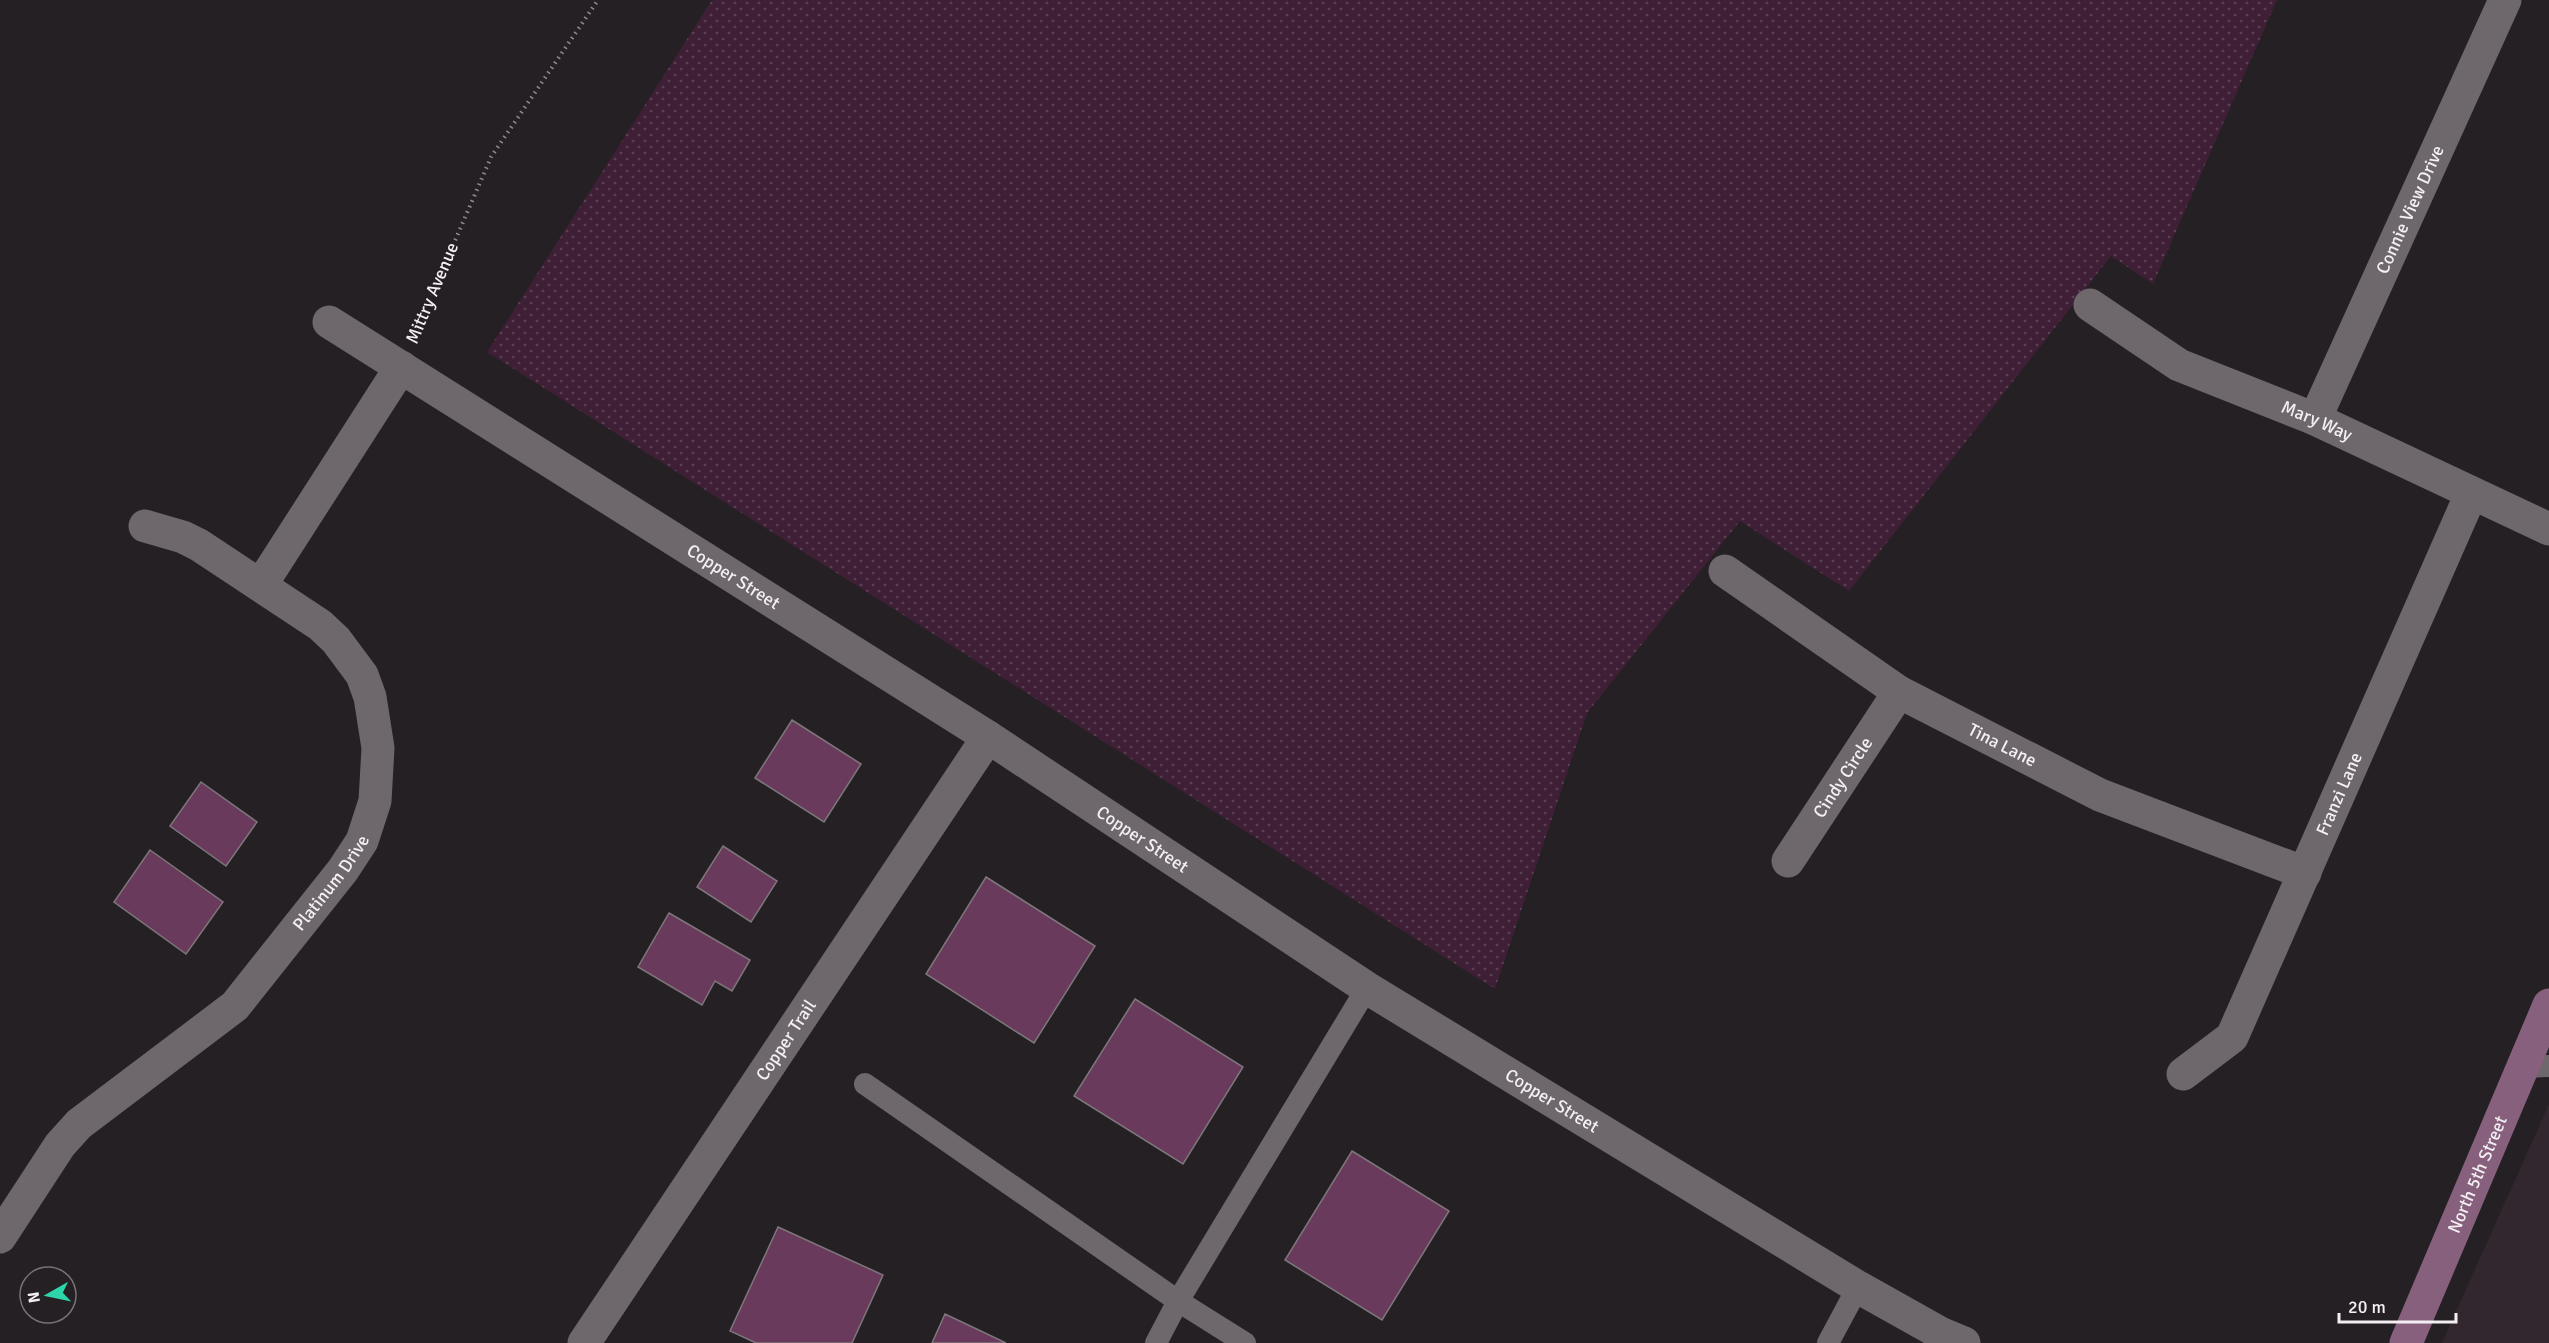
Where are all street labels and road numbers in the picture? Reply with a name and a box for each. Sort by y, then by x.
street label: Connie View Drive [2371,142,2449,277]
street label: Mittry Avenue [401,239,463,347]
street label: Mary Way [2278,396,2356,446]
street label: Copper Street [683,539,784,614]
street label: Tina Lane [1964,718,2040,772]
street label: Cindy Circle [1808,733,1877,822]
street label: Franzi Lane [2311,749,2367,839]
street label: Copper Street [1092,801,1193,878]
street label: Platinum Drive [288,833,374,935]
street label: Copper Trail [751,995,821,1085]
street label: Copper Street [1501,1064,1603,1138]
street label: North 5th Street [2443,1112,2512,1237]

